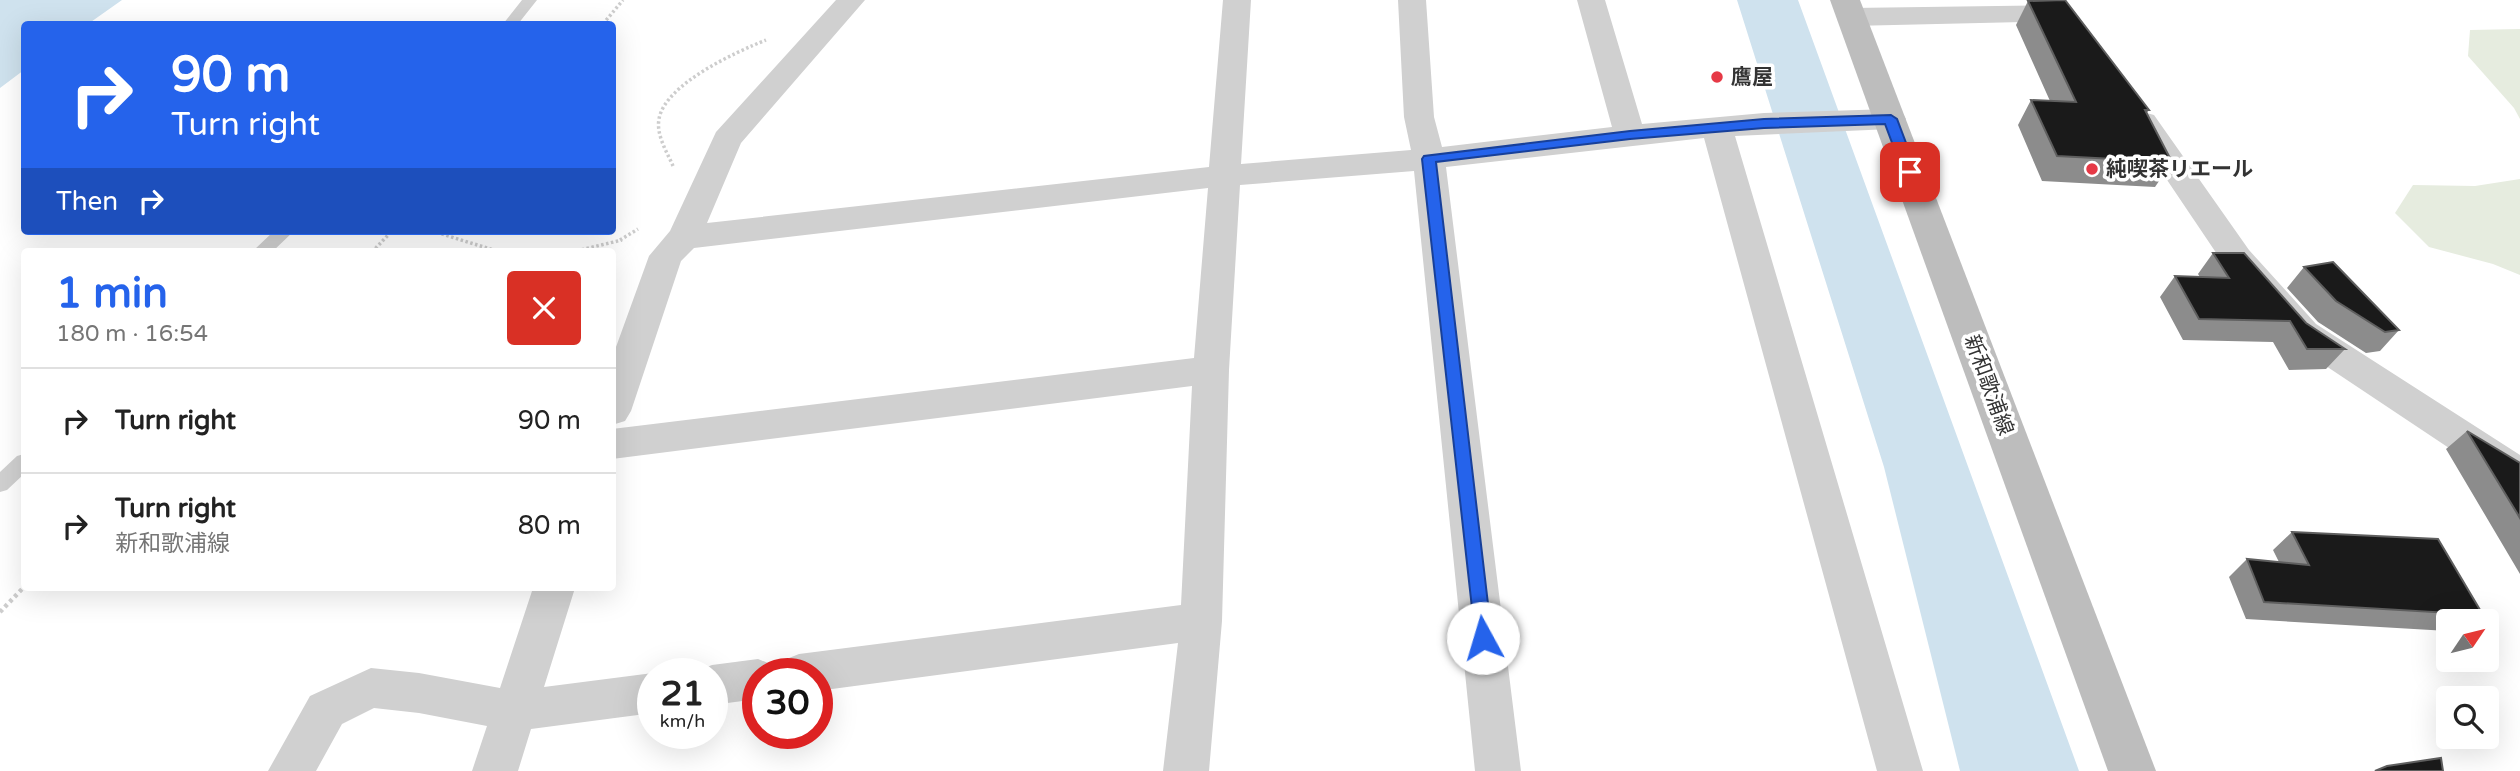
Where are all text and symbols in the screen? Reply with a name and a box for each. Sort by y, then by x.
text: 90 m [171,46,290,105]
icon: right [56,49,147,140]
place label: 鷹屋 [1731,65,1773,90]
marker: 鷹屋 [1709,69,1725,85]
text: Turn right [171,106,320,144]
pin [1880,142,1940,202]
icon: arrive [1891,153,1929,191]
place label: 純喫茶リエール [2106,157,2253,182]
marker: 純喫茶リエール [2084,161,2100,177]
icon: right [132,182,170,220]
text: Then [56,186,118,217]
text: 1 min [56,268,168,319]
button: close [507,271,581,345]
text: 180 m · 16:54 [56,320,208,348]
street label: 新和歌浦線 [1959,332,2018,439]
icon: right [56,402,94,440]
text: Turn right [115,405,236,436]
text: 90 m [518,405,581,436]
text: Turn right [115,493,236,524]
icon: right [56,507,94,545]
text: 80 m [518,510,581,541]
text: 新和歌浦線 [115,530,230,558]
position arrow [1446,601,1520,675]
north arrow [2436,609,2499,672]
map controls [2436,609,2499,749]
speed limit sign: 30 [742,658,833,749]
text: 21 [661,673,704,715]
button: search [2436,686,2499,749]
text: km/h [660,710,705,732]

